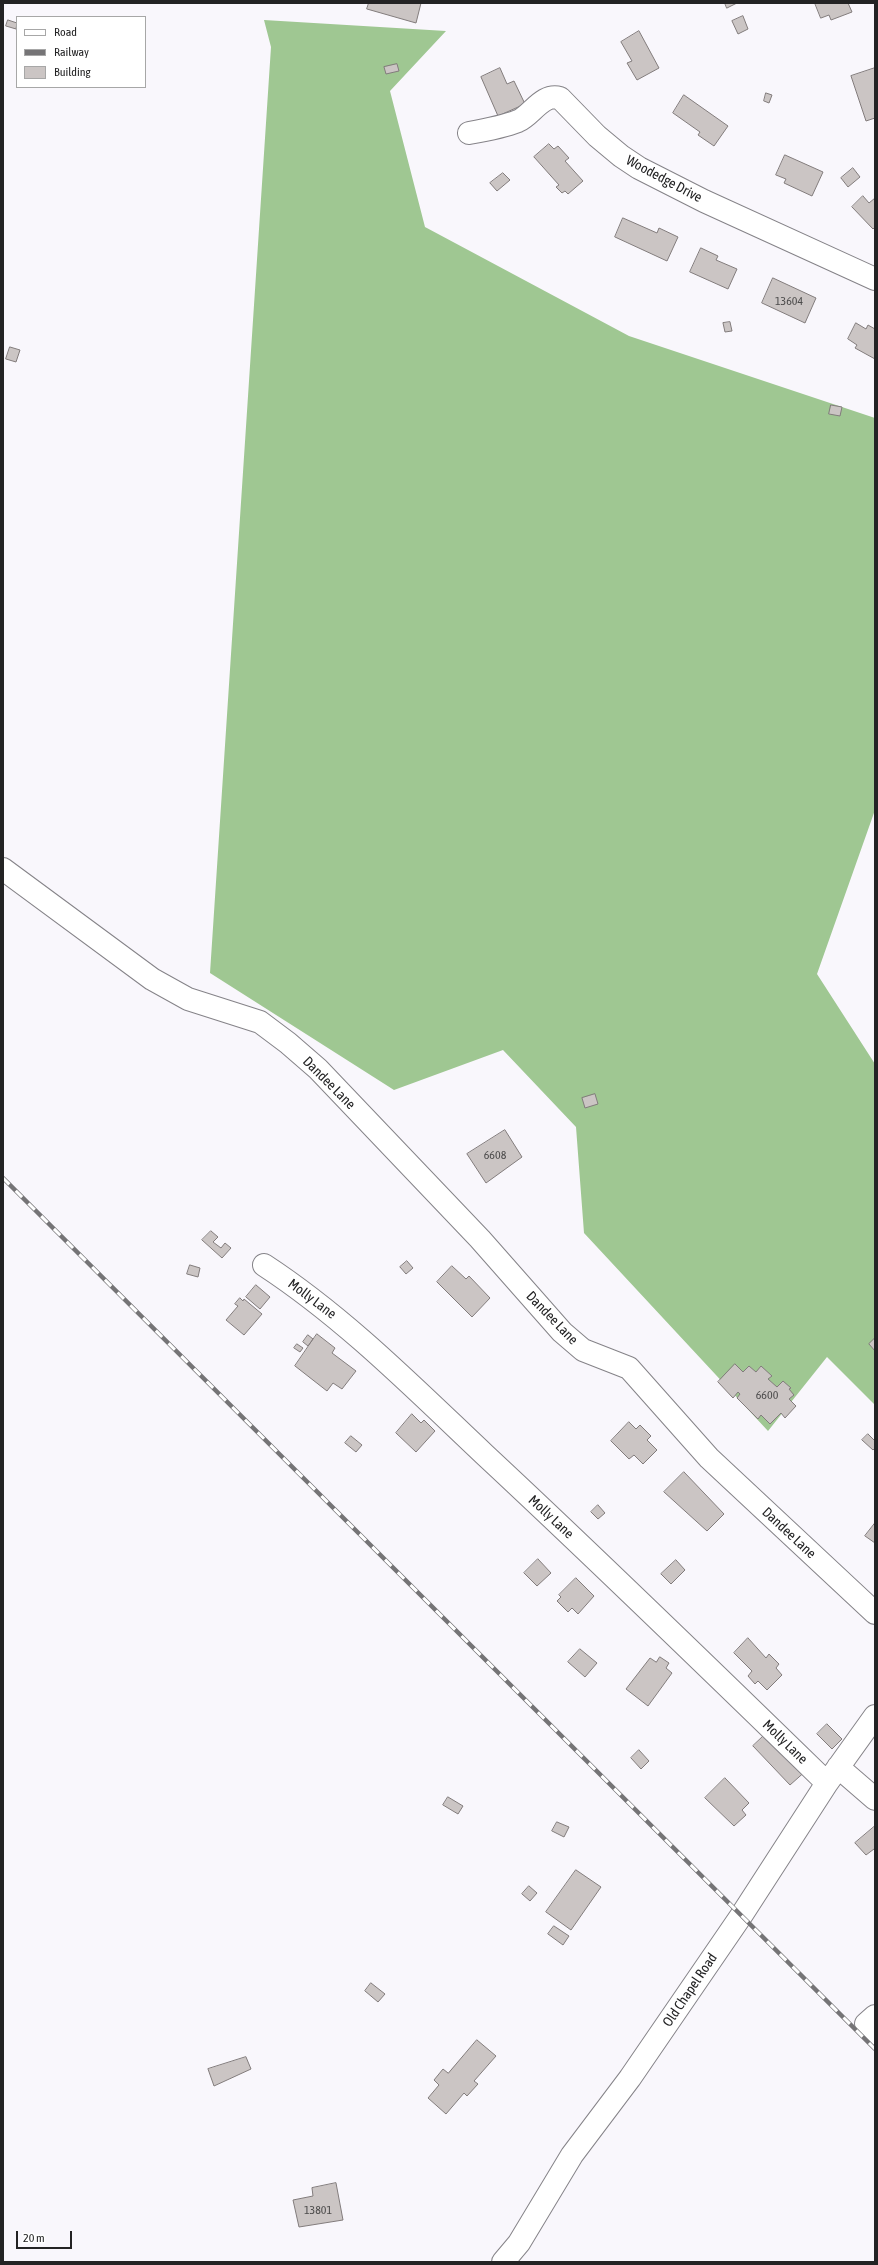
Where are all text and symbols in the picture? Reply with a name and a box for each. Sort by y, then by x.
legend [16,16,146,88]
text: Road [54,25,77,39]
text: Railway [54,45,89,59]
text: Building [54,65,91,79]
street label: Woodedge Drive [623,152,705,206]
house number: 13604 [775,294,803,308]
street label: Dandee Lane [299,1053,359,1113]
house number: 6608 [484,1148,506,1162]
street label: Molly Lane [285,1275,339,1323]
street label: Dandee Lane [523,1288,581,1348]
house number: 6600 [756,1388,778,1402]
street label: Molly Lane [525,1492,577,1542]
street label: Dandee Lane [759,1504,819,1562]
street label: Molly Lane [759,1717,811,1767]
street label: Old Chapel Road [659,1950,721,2030]
house number: 13801 [304,2203,332,2217]
scale bar [18,2223,74,2249]
text: 20 m [23,2231,45,2245]

